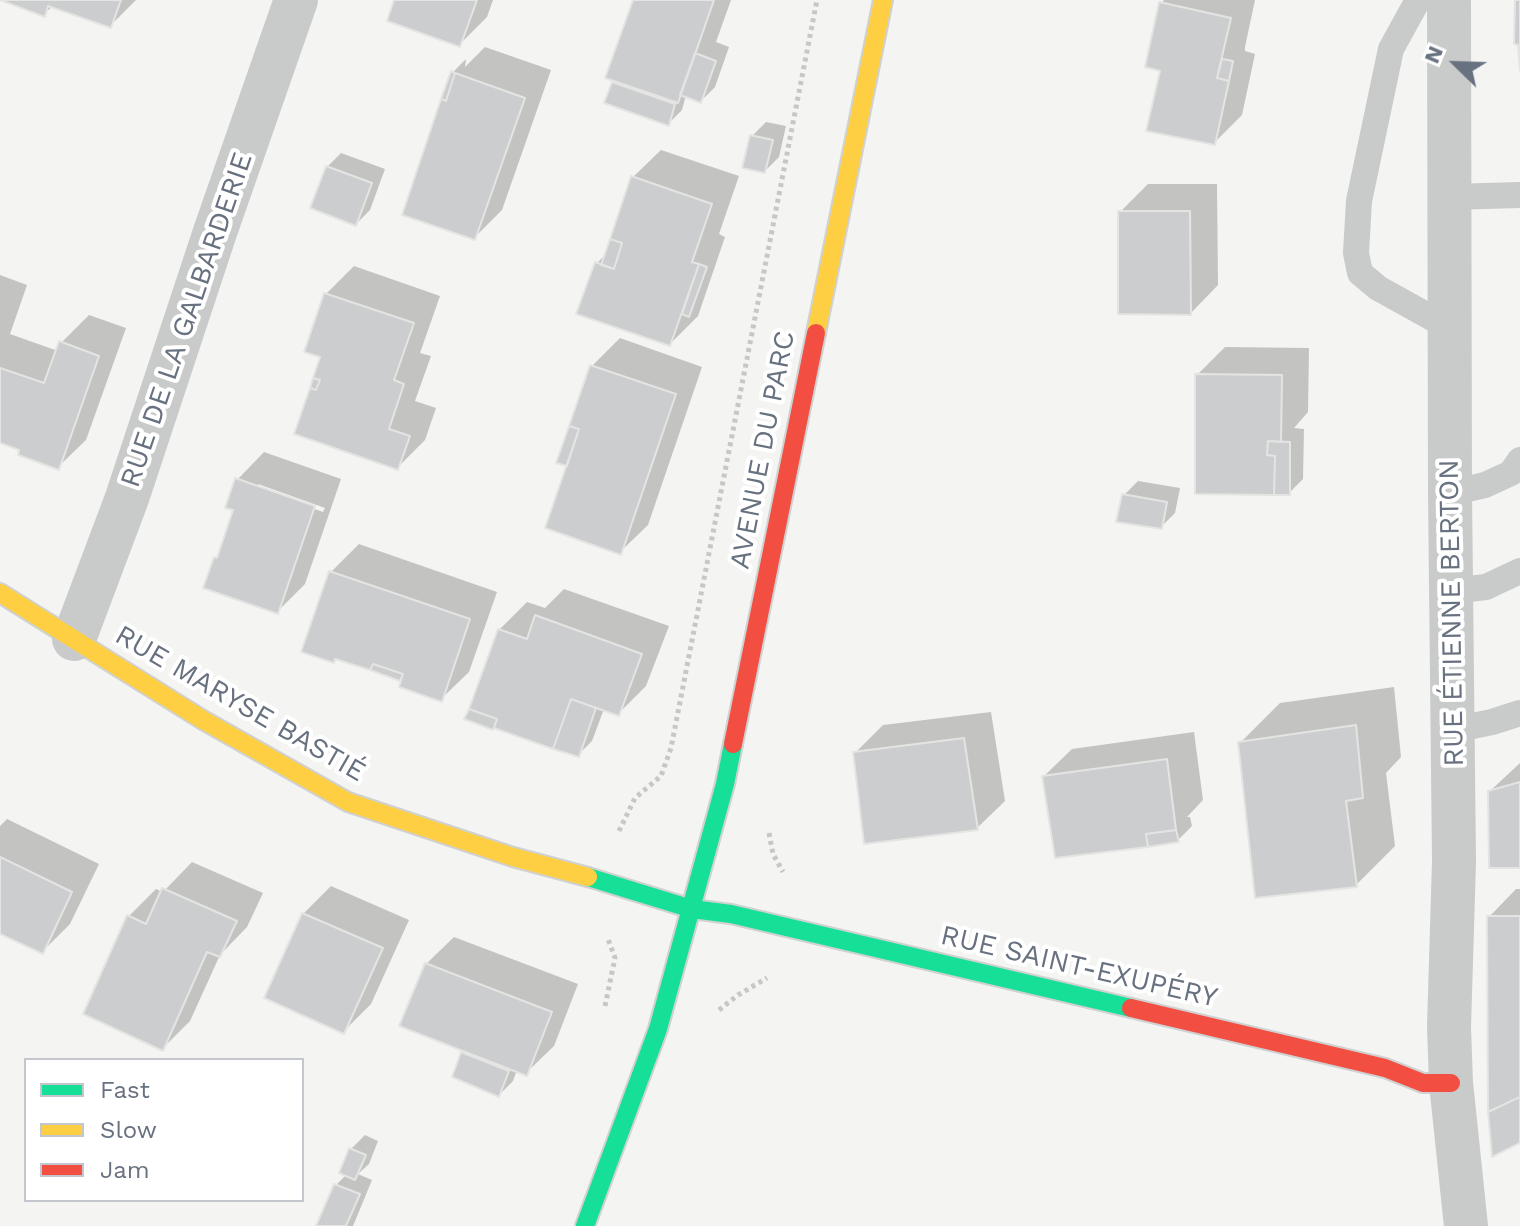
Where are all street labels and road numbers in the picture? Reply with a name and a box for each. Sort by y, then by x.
street label: RUE DE LA GALBARDERIE [114,148,260,492]
street label: AVENUE DU PARC [723,328,803,572]
street label: RUE ÉTIENNE BERTON [1433,459,1471,767]
street label: RUE MARYSE BASTIÉ [109,619,371,789]
street label: RUE SAINT-EXUPÉRY [937,919,1221,1015]

